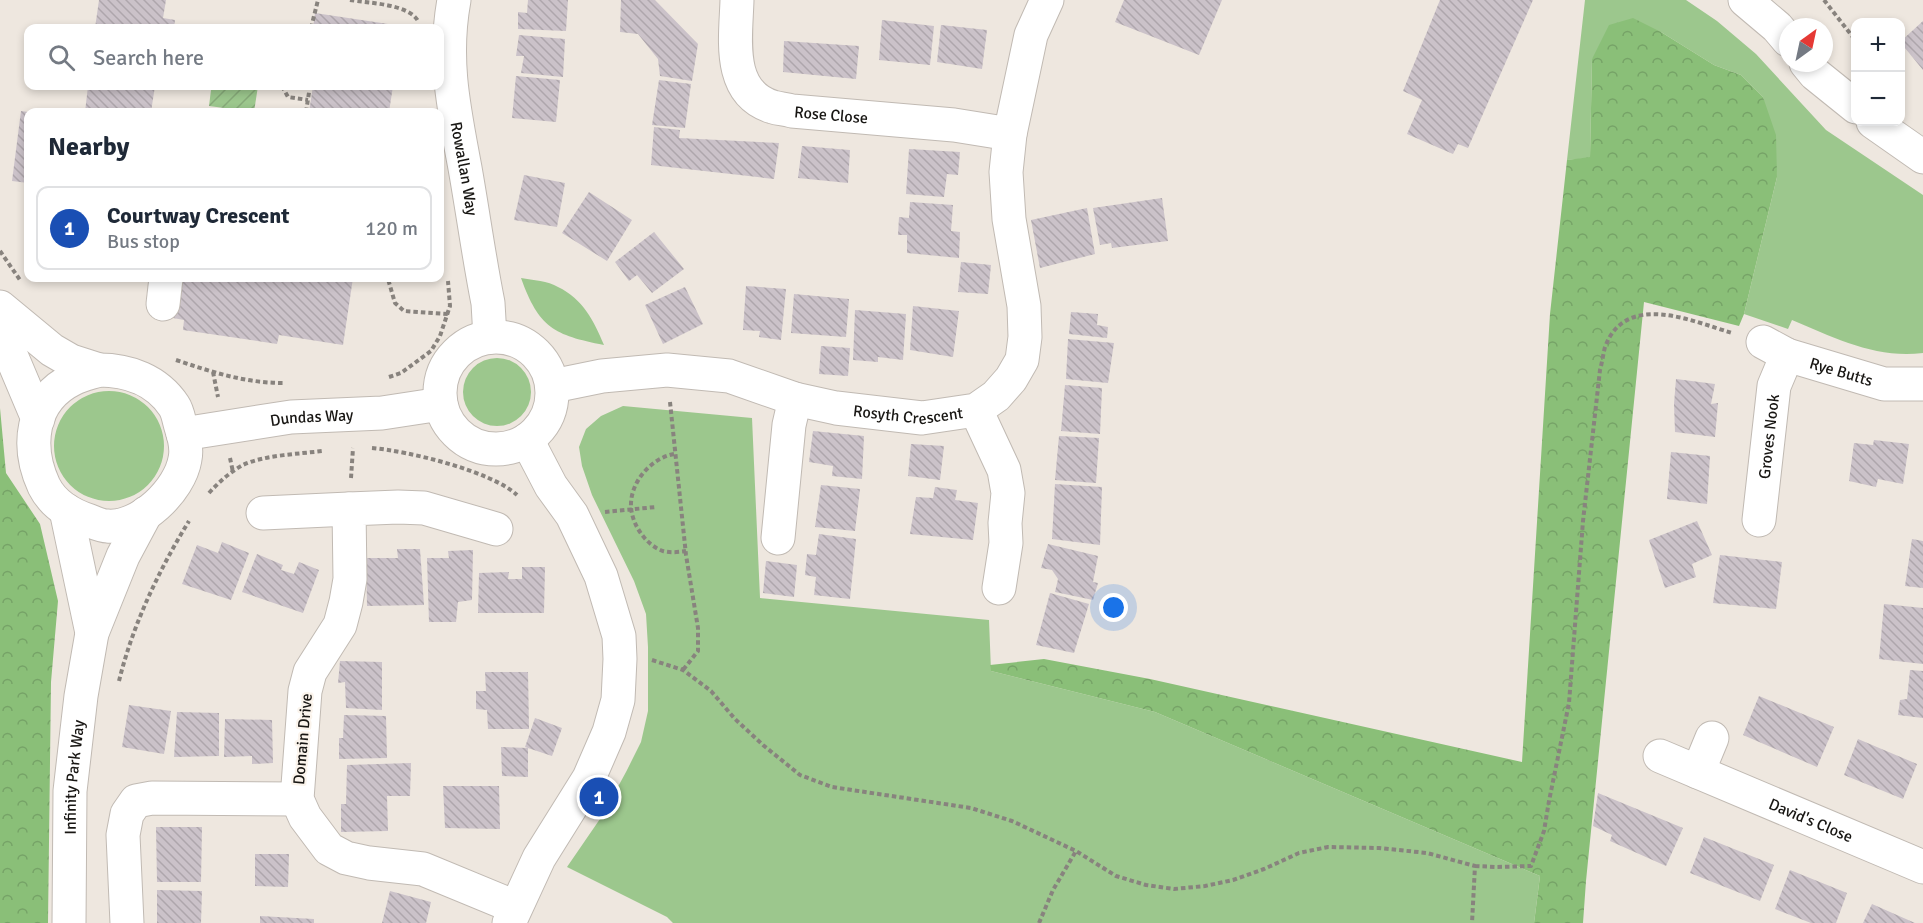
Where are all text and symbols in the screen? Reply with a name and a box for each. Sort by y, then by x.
north arrow [1779,18,1833,72]
map controls [1851,18,1905,126]
button: + [1851,18,1905,72]
search box [24,24,444,90]
icon: search [45,41,78,74]
text: Search here [93,44,204,71]
button: − [1851,72,1905,126]
street label: Rose Close [793,102,869,129]
street label: Rowallan Way [446,120,482,218]
text: Nearby [48,131,129,163]
text: Courtway Crescent [107,202,289,229]
text: 1 [64,216,75,241]
text: 120 m [365,216,418,241]
text: Bus stop [107,229,180,254]
street label: Rye Butts [1807,353,1875,391]
street label: Groves Nook [1755,393,1784,480]
street label: Rosyth Crescent [852,401,965,429]
street label: Dundas Way [269,405,354,431]
your location [1099,593,1128,622]
street label: Domain Drive [289,692,317,786]
street label: Infinity Park Way [61,718,89,835]
pin: 1 [580,774,618,820]
street label: David's Close [1766,794,1856,847]

